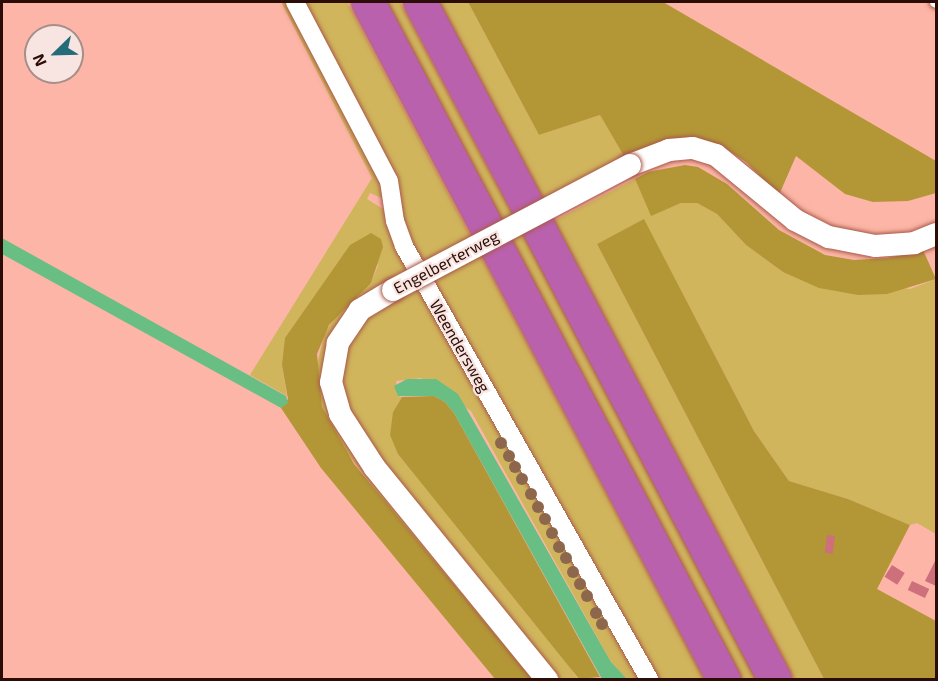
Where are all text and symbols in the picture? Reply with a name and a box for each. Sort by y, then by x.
north arrow [24,24,84,84]
text: N [28,51,50,69]
street label: Engelberterweg [390,226,502,298]
street label: Weendersweg [426,296,494,396]

